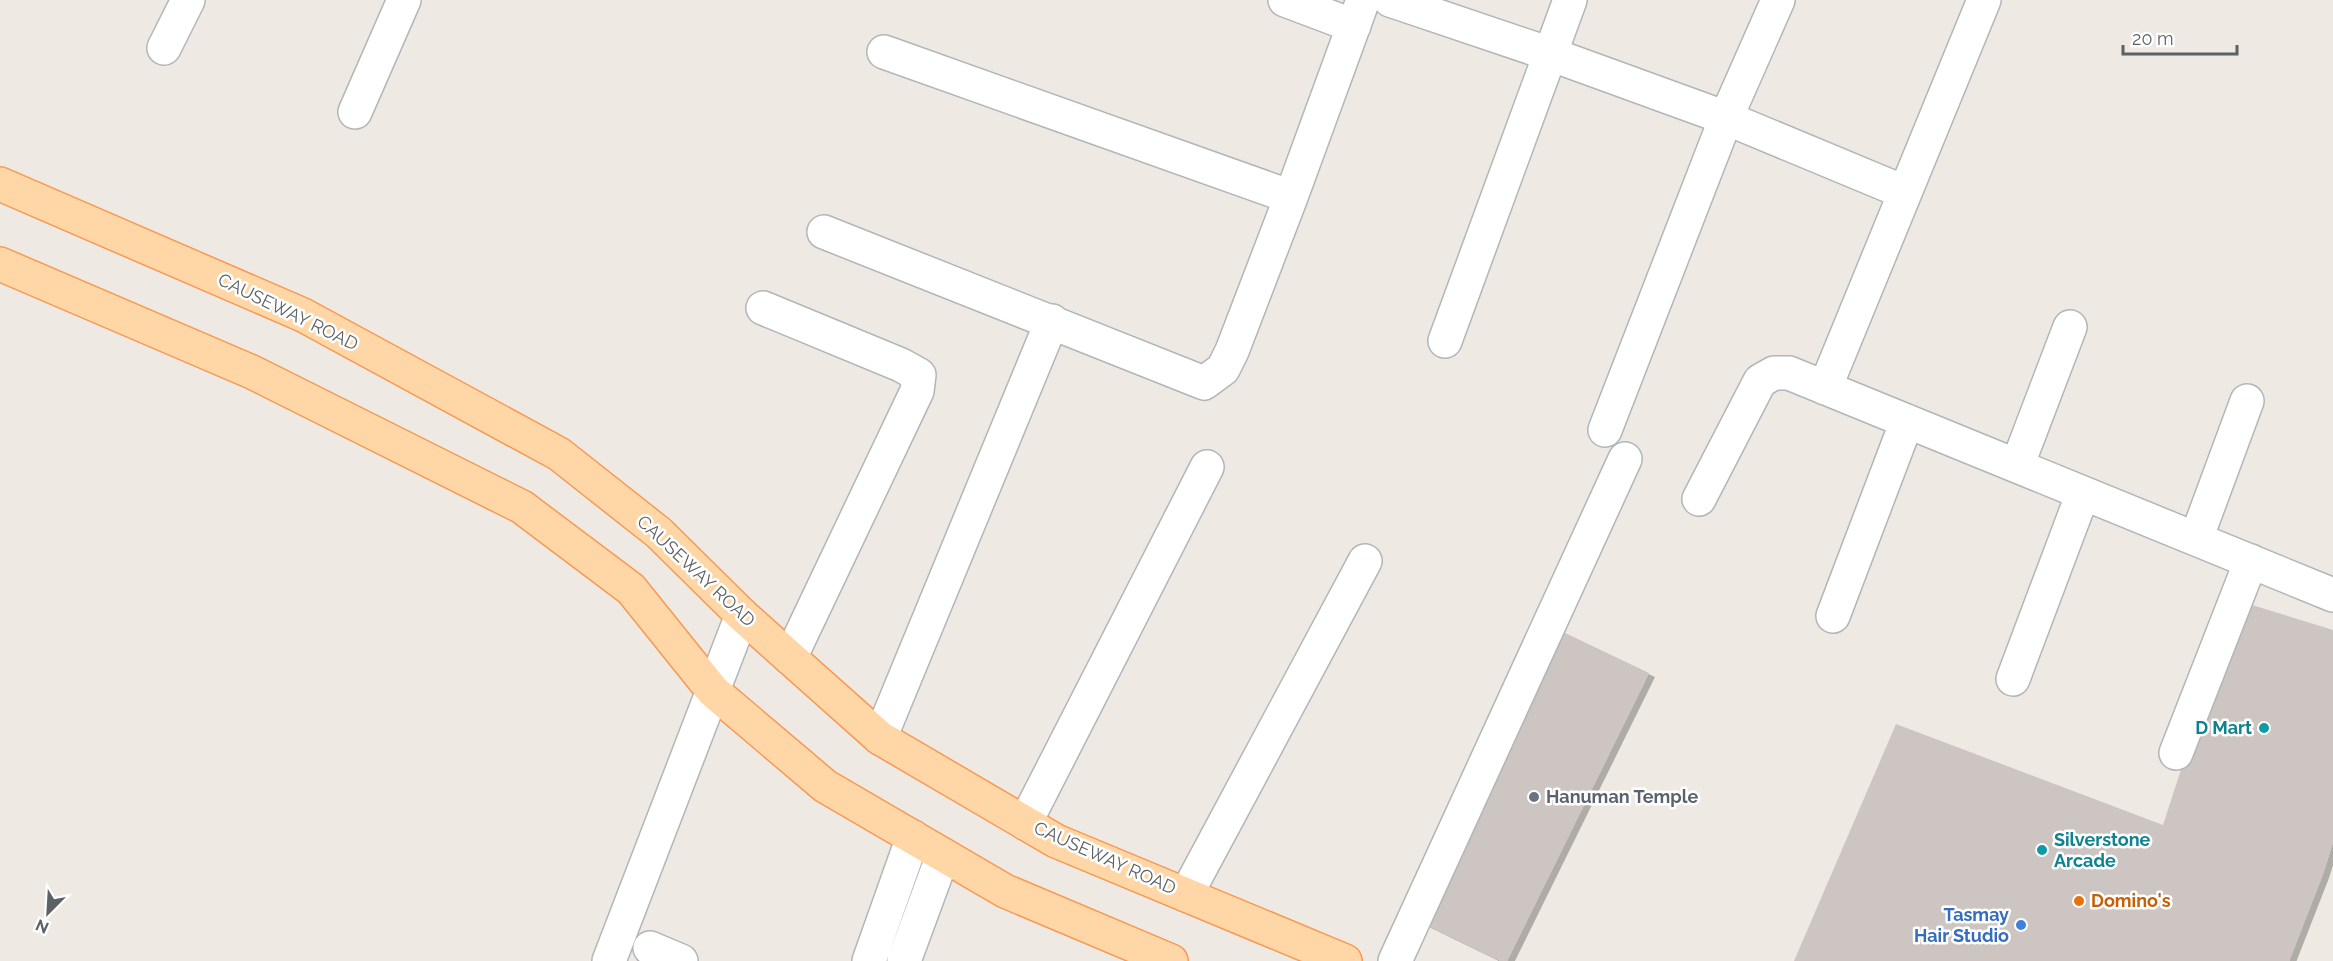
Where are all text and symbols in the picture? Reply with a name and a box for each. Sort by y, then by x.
scale bar [2123,18,2237,56]
text: 20 m [2132,28,2174,49]
street label: CAUSEWAY ROAD [215,269,362,355]
street label: CAUSEWAY ROAD [633,511,760,631]
place label: D Mart [2195,717,2252,738]
marker: D Mart [2257,721,2271,735]
place label: Hanuman Temple [1546,786,1698,807]
marker: Hanuman Temple [1527,790,1541,804]
street label: CAUSEWAY ROAD [1031,817,1180,898]
place label: Silverstone Arcade [2054,829,2151,871]
marker: Silverstone Arcade [2035,843,2049,857]
north arrow [18,883,78,943]
place label: Domino's [2091,890,2171,911]
marker: Domino's [2072,894,2086,908]
place label: Tasmay Hair Studio [1914,904,2009,946]
text: N [33,915,52,937]
marker: Tasmay Hair Studio [2014,918,2028,932]

